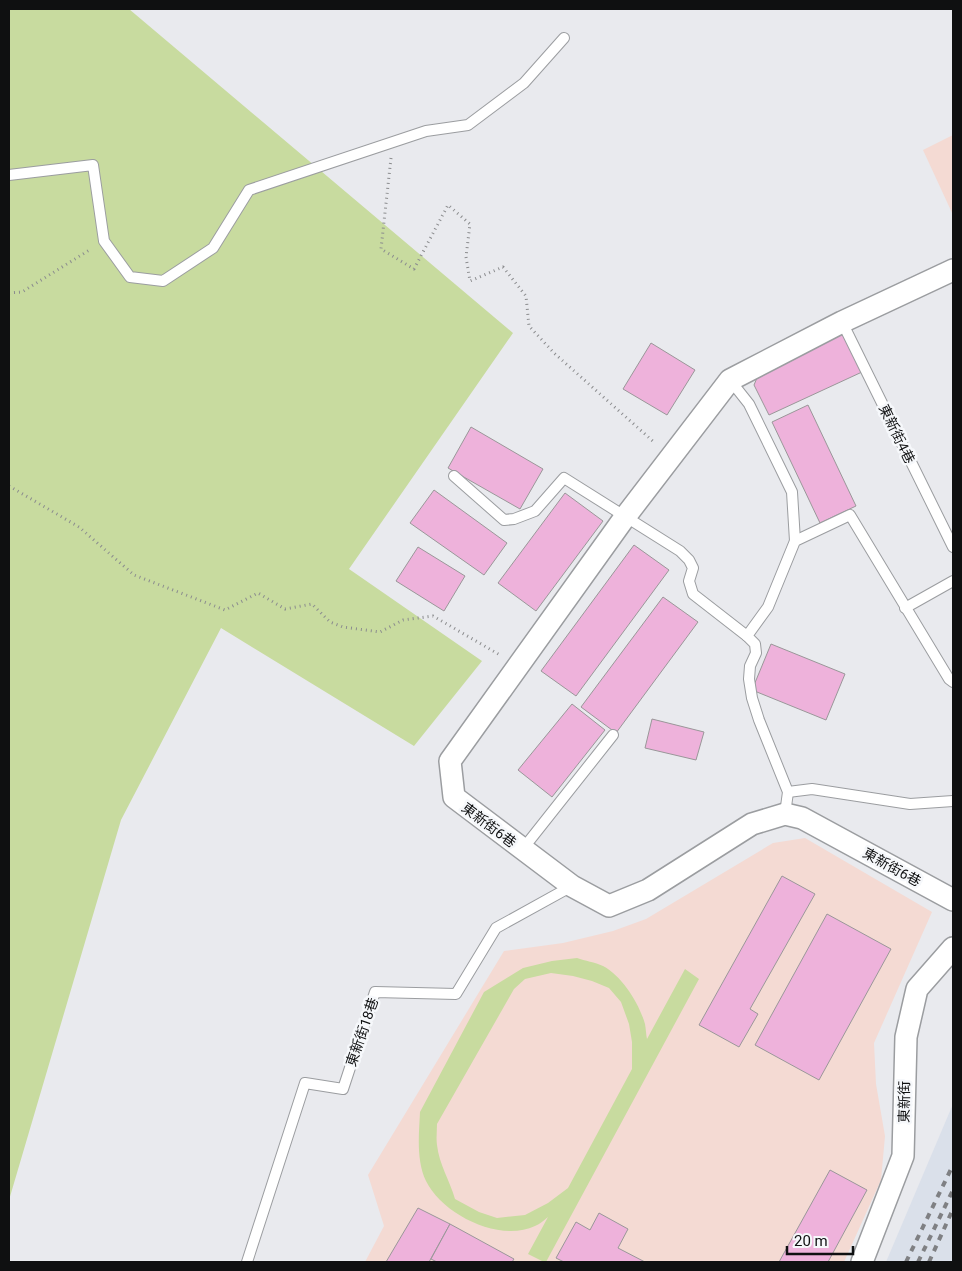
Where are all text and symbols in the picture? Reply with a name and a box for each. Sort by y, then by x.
street label: 東新街4巷 [876,402,918,466]
street label: 東新街6巷 [459,799,519,851]
street label: 東新街6巷 [860,845,924,889]
street label: 東新街18巷 [343,995,381,1069]
street label: 東新街 [896,1081,912,1123]
scale bar [787,1224,853,1256]
text: 20 m [794,1232,828,1250]

